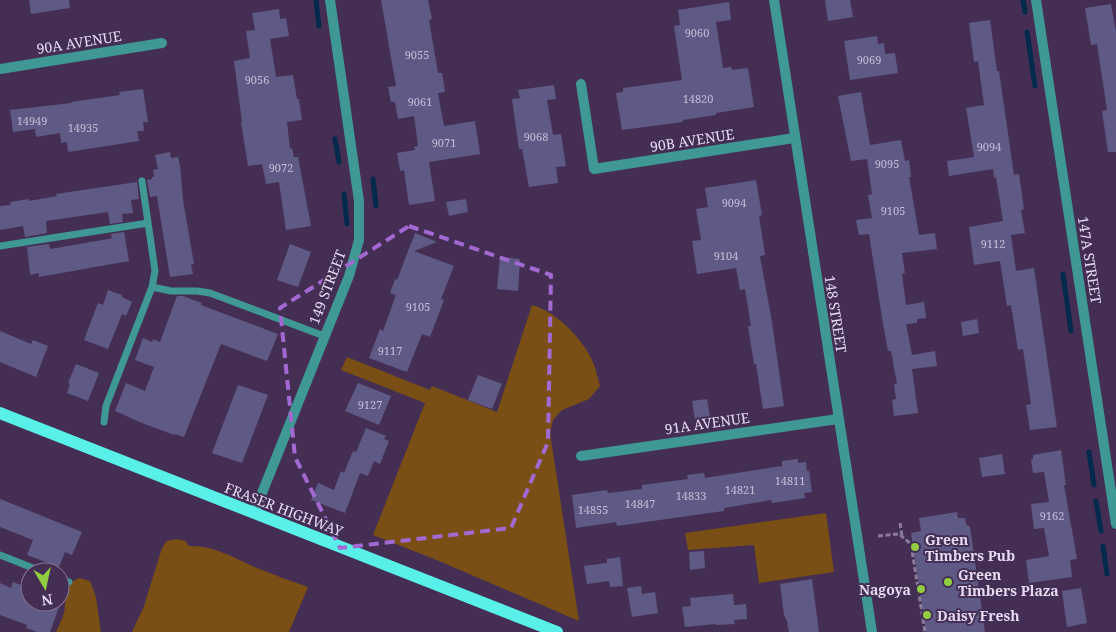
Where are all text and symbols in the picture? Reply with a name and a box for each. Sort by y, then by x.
house number: 9060 [685,25,709,40]
street label: 90A AVENUE [35,26,123,58]
house number: 9055 [405,47,429,62]
house number: 9069 [857,52,881,67]
house number: 9056 [245,72,269,87]
house number: 14820 [683,91,713,106]
house number: 9061 [408,94,432,109]
house number: 14949 [17,113,47,128]
house number: 14935 [68,120,98,135]
street label: 90B AVENUE [649,124,736,156]
house number: 9068 [524,129,548,144]
house number: 9071 [432,135,456,150]
house number: 9094 [977,139,1001,154]
house number: 9095 [875,156,899,171]
house number: 9072 [269,160,293,175]
house number: 9094 [722,195,746,210]
house number: 9105 [881,203,905,218]
street label: 147A STREET [1074,215,1106,305]
house number: 9112 [981,236,1005,251]
street label: 149 STREET [304,247,350,327]
house number: 9104 [714,248,738,263]
street label: 148 STREET [820,274,852,355]
house number: 9105 [406,299,430,314]
house number: 9117 [378,343,402,358]
house number: 9127 [358,397,382,412]
street label: 91A AVENUE [663,408,751,438]
house number: 14811 [775,473,805,488]
street label: FRASER HIGHWAY [222,478,346,540]
house number: 14821 [725,482,755,497]
house number: 14833 [676,488,706,503]
house number: 14847 [625,496,655,511]
house number: 14855 [578,502,608,517]
house number: 9162 [1040,508,1064,523]
place label: Green Timbers Pub [925,530,1015,565]
marker: Green Timbers Pub [909,541,921,553]
north arrow [20,562,70,612]
place label: Green Timbers Plaza [958,565,1059,600]
marker: Green Timbers Plaza [942,576,954,588]
place label: Nagoya [859,580,911,599]
marker: Nagoya [915,583,927,595]
text: N [40,590,54,611]
place label: Daisy Fresh [937,606,1020,625]
marker: Daisy Fresh [921,609,933,621]

